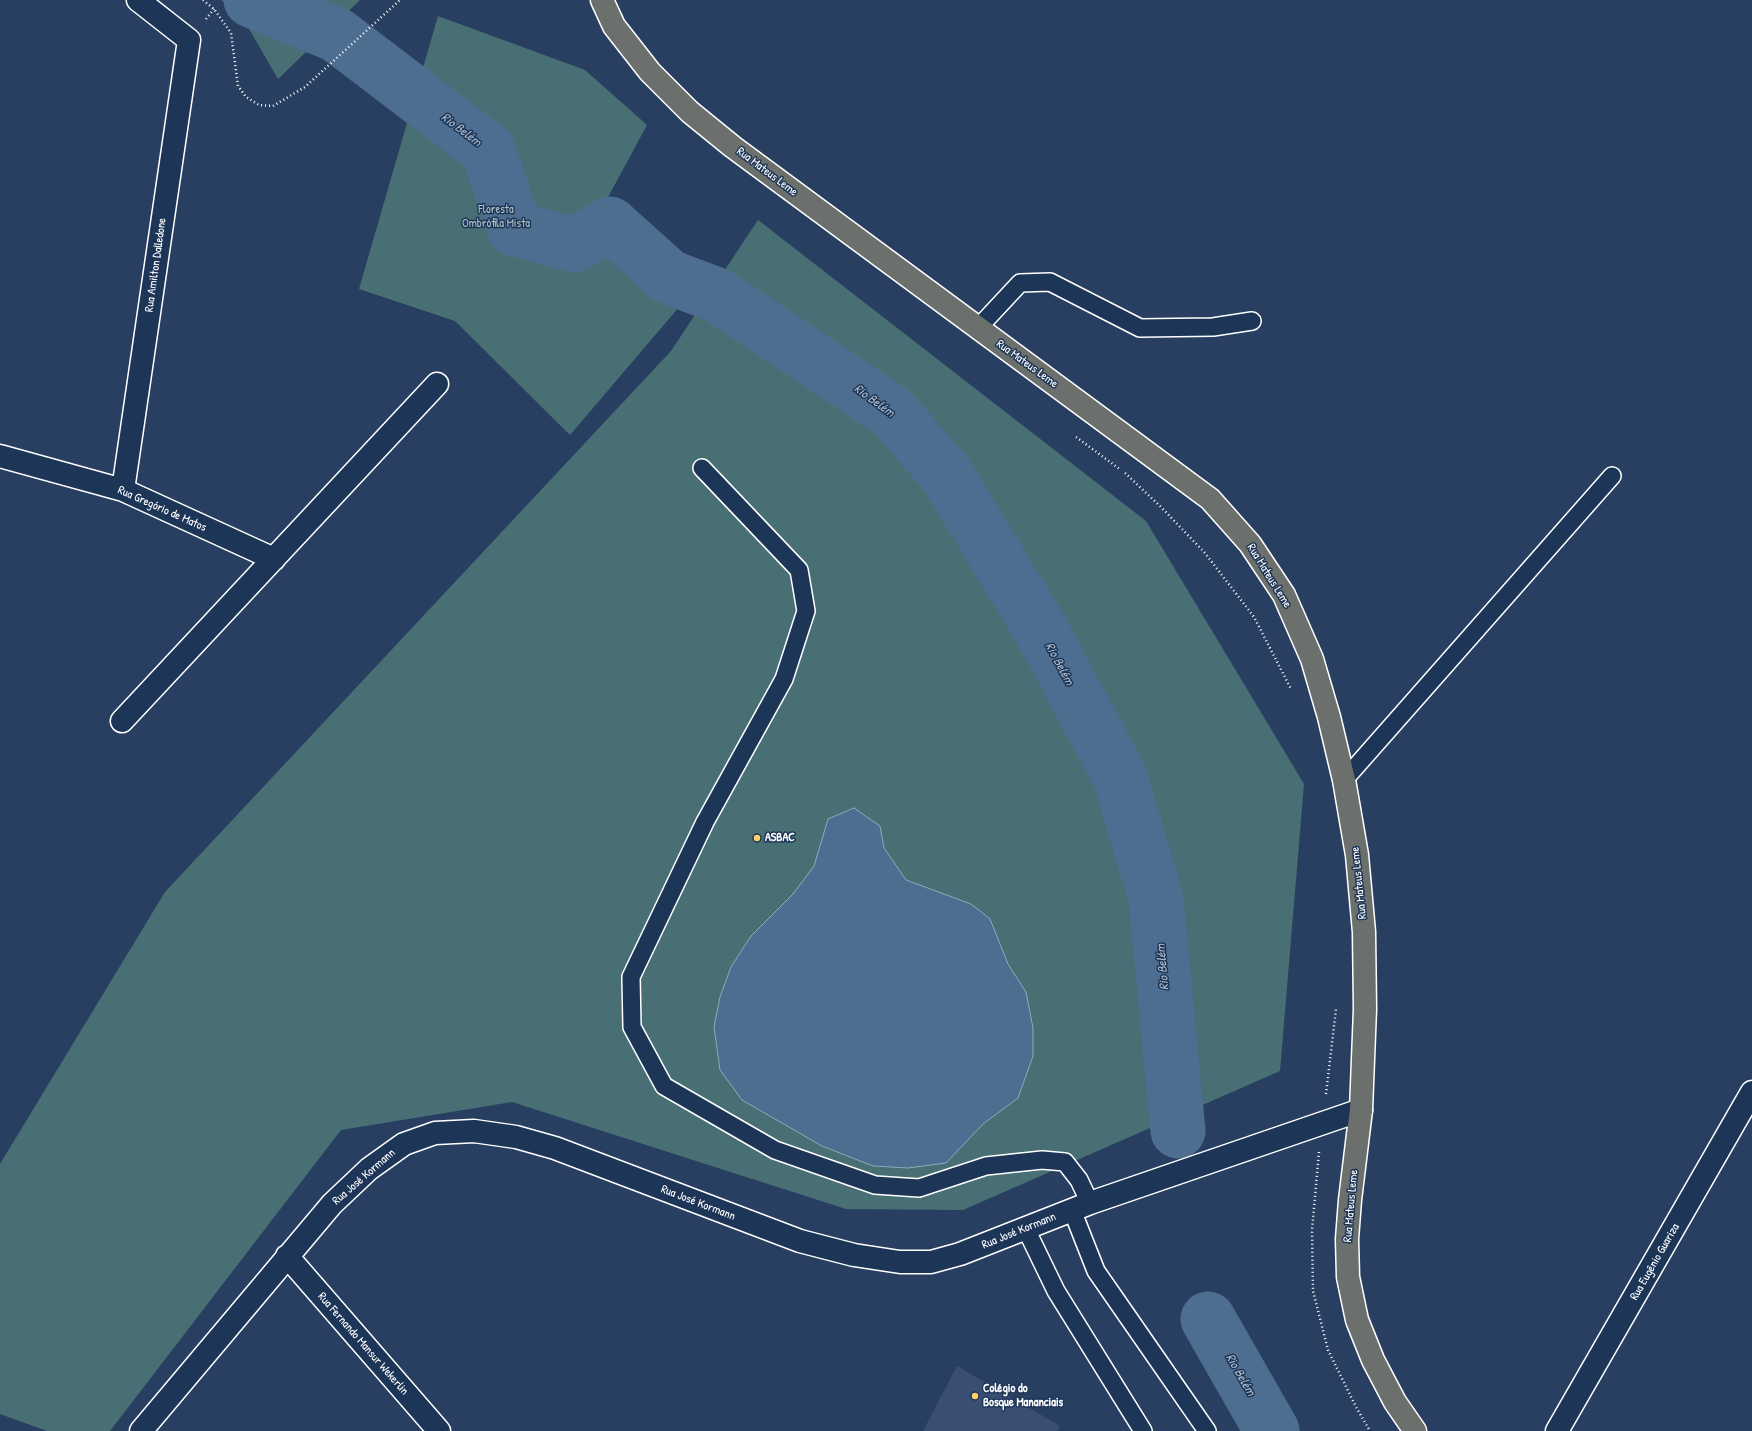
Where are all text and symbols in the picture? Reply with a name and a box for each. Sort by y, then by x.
water label: Rio Belém [438,110,484,150]
street label: Rua Mateus Leme [734,144,800,200]
park label: Floresta Ombrófila Mista [462,203,530,231]
street label: Rua Amilton Dalledone [142,217,170,313]
street label: Rua Mateus Leme [993,337,1061,391]
water label: Rio Belém [851,381,897,421]
street label: Rua Gregório de Matos [115,483,209,535]
street label: Rua Mateus Leme [1244,541,1294,611]
water label: Rio Belém [1041,640,1077,688]
place label: ASBAC [765,831,795,845]
marker: ASBAC [752,833,762,843]
street label: Rua Mateus Leme [1348,846,1370,920]
water label: Rio Belém [1153,943,1173,991]
street label: Rua José Kormann [330,1146,398,1208]
street label: Rua Mateus Leme [1341,1169,1361,1243]
street label: Rua José Kormann [659,1182,737,1224]
street label: Rua José Kormann [980,1210,1058,1252]
street label: Rua Eugênio Guariza [1627,1221,1683,1303]
street label: Rua Fernando Mansur Wekerlin [314,1290,412,1398]
water label: Rio Belém [1222,1351,1258,1399]
place label: Colégio do Bosque Mananciais [983,1382,1063,1410]
marker: Colégio do Bosque Mananciais [970,1391,980,1401]

